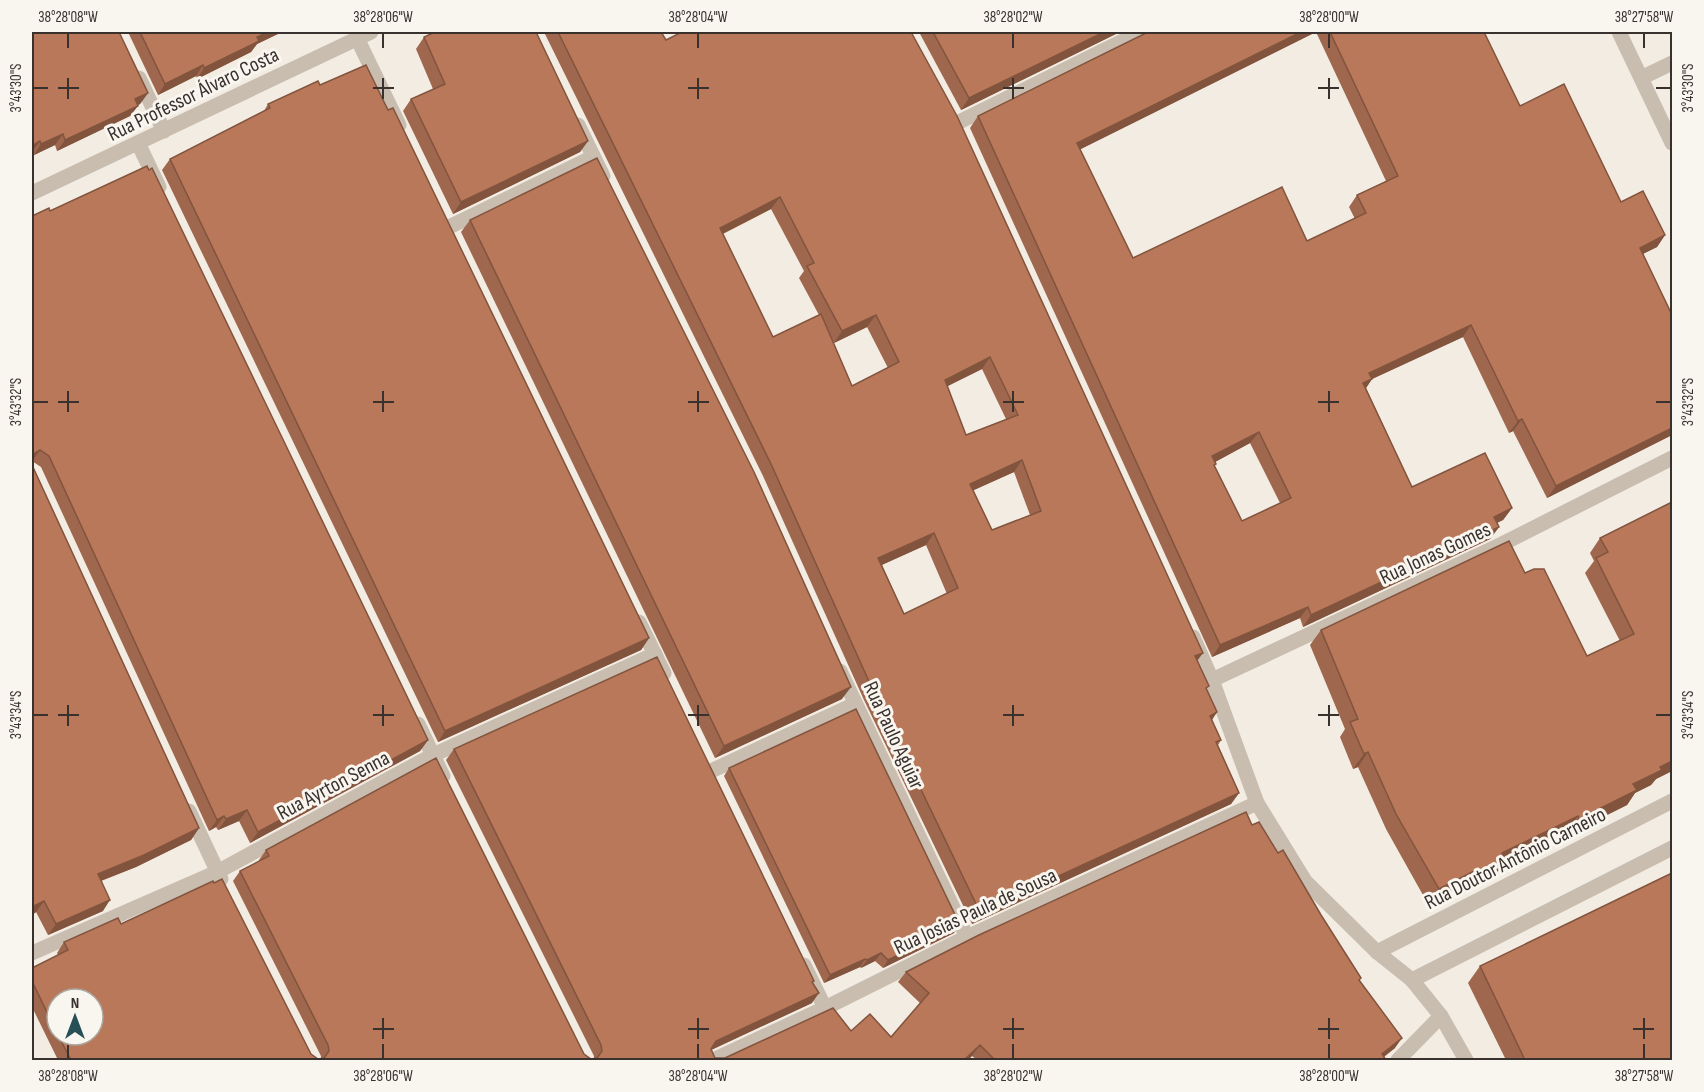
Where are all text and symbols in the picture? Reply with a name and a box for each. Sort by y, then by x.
text: 38°28'08"W [38,8,98,27]
text: 38°28'06"W [353,8,413,27]
text: 38°28'04"W [668,8,728,27]
text: 38°28'02"W [983,8,1043,27]
text: 38°28'00"W [1299,8,1359,27]
text: 38°27'58"W [1615,8,1674,27]
street label: Rua Professor Álvaro Costa [103,42,283,147]
text: 3°43'30"S [7,63,26,113]
text: 3°43'30"S [1679,63,1698,113]
text: 3°43'32"S [7,378,26,426]
text: 3°43'32"S [1679,378,1698,426]
street label: Rua Jonas Gomes [1376,517,1495,590]
street label: Rua Paulo Aguiar [858,677,929,793]
text: 3°43'34"S [7,691,26,739]
text: 3°43'34"S [1679,691,1698,739]
street label: Rua Ayrton Senna [273,745,394,826]
street label: Rua Doutor Antônio Carneiro [1420,802,1610,915]
street label: Rua Josias Paula de Sousa [890,863,1061,960]
north arrow [45,987,105,1047]
text: N [71,994,79,1013]
text: 38°28'08"W [38,1067,98,1086]
text: 38°28'06"W [353,1067,413,1086]
text: 38°28'04"W [668,1067,728,1086]
text: 38°28'02"W [983,1067,1043,1086]
text: 38°28'00"W [1299,1067,1359,1086]
text: 38°27'58"W [1615,1067,1674,1086]

